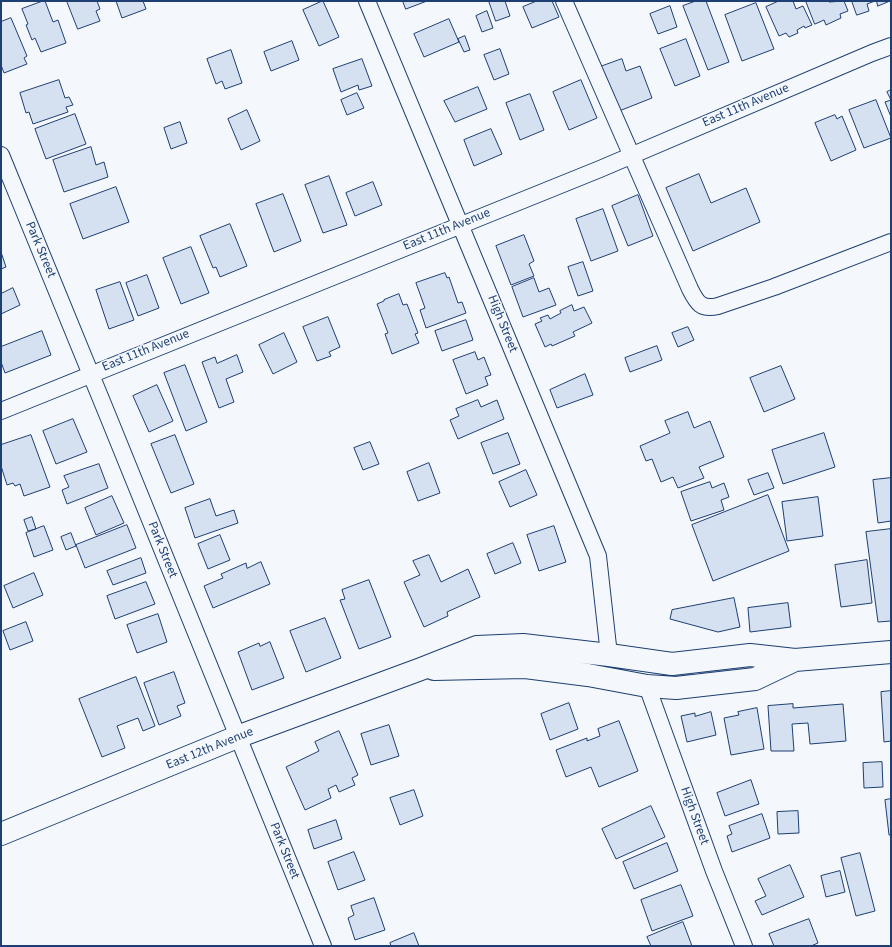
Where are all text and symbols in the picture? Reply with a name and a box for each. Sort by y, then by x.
street label: East 11th Avenue [700,81,792,131]
street label: East 11th Avenue [401,205,493,255]
street label: Park Street [21,220,59,280]
street label: High Street [483,293,521,355]
street label: East 11th Avenue [100,326,192,376]
street label: Park Street [144,520,180,580]
street label: East 12th Avenue [164,724,256,774]
street label: High Street [676,785,712,847]
street label: Park Street [266,821,302,881]

